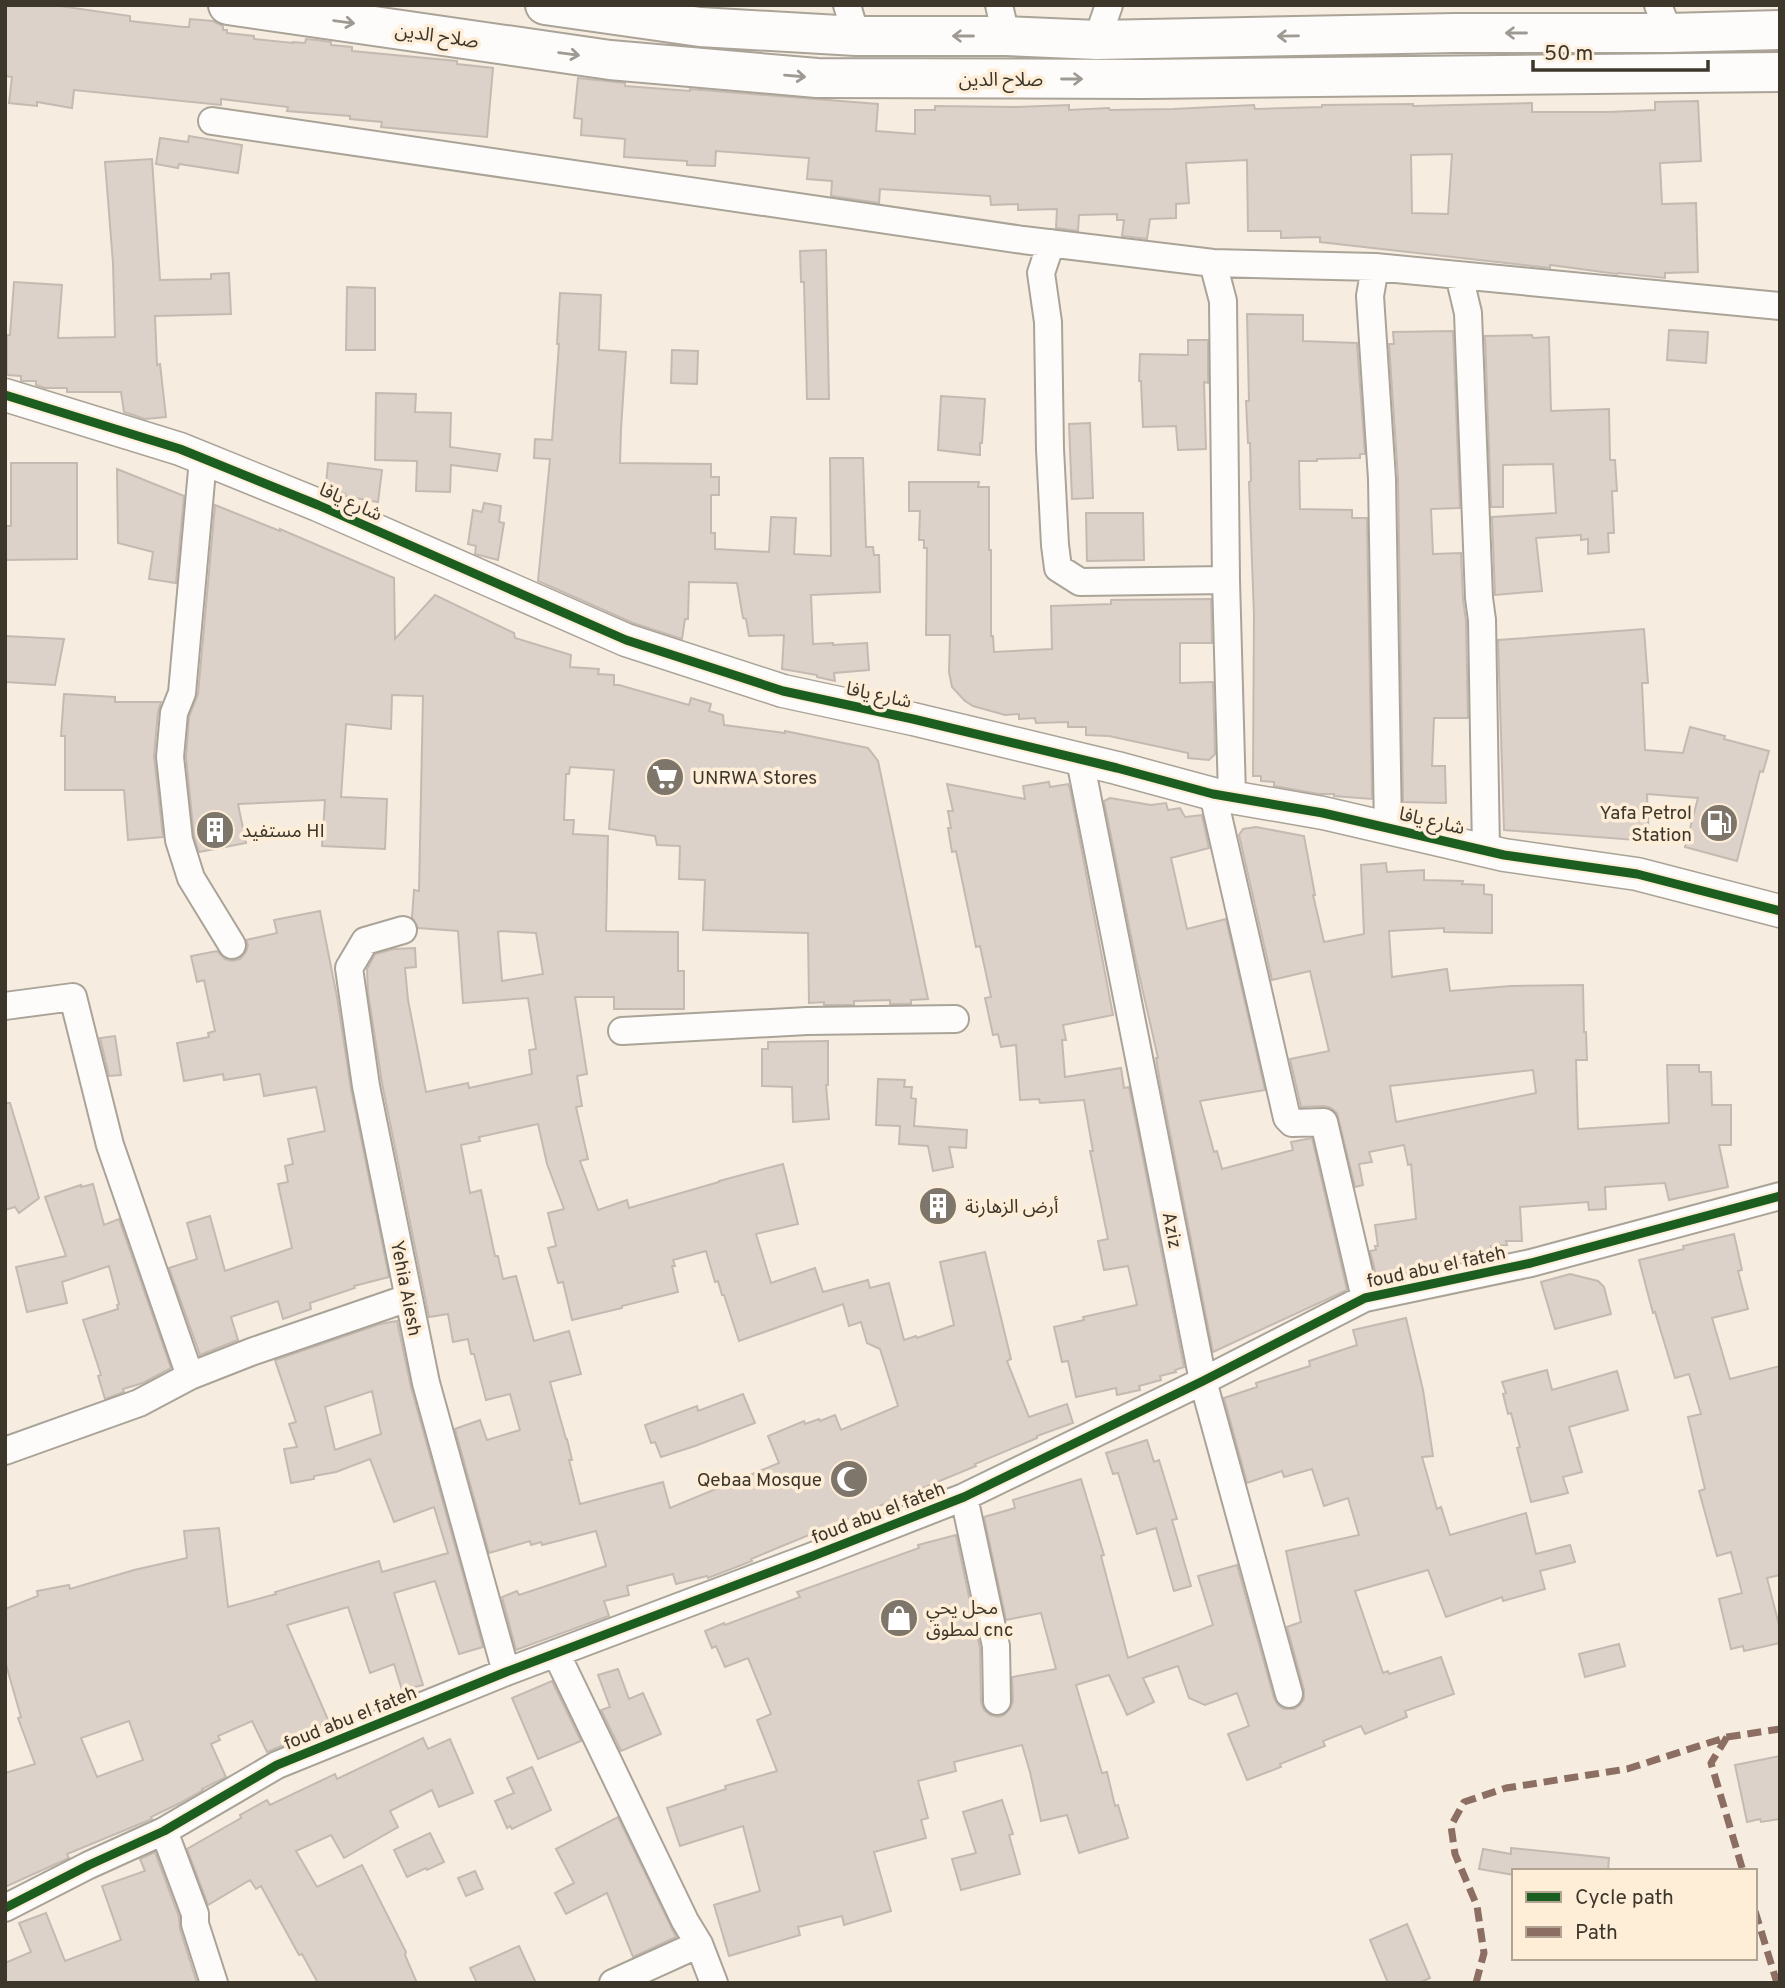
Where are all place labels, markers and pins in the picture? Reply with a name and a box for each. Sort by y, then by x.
supermarket icon: UNRWA Stores [644,756,686,798]
place label: UNRWA Stores [692,767,817,791]
place label: Yafa Petrol Station [1599,802,1692,848]
fuel station icon: Yafa Petrol Station [1698,802,1740,844]
building icon: مستفيد HI [194,809,236,851]
place label: مستفيد HI [242,820,325,844]
building icon: أرض الزهارنة [917,1185,959,1227]
place label: أرض الزهارنة [965,1196,1059,1220]
mosque icon: Qebaa Mosque [828,1458,870,1500]
place label: Qebaa Mosque [697,1469,822,1493]
shop icon: محل يحي لمطوق cnc [878,1597,920,1639]
place label: محل يحي لمطوق cnc [926,1597,1014,1643]

